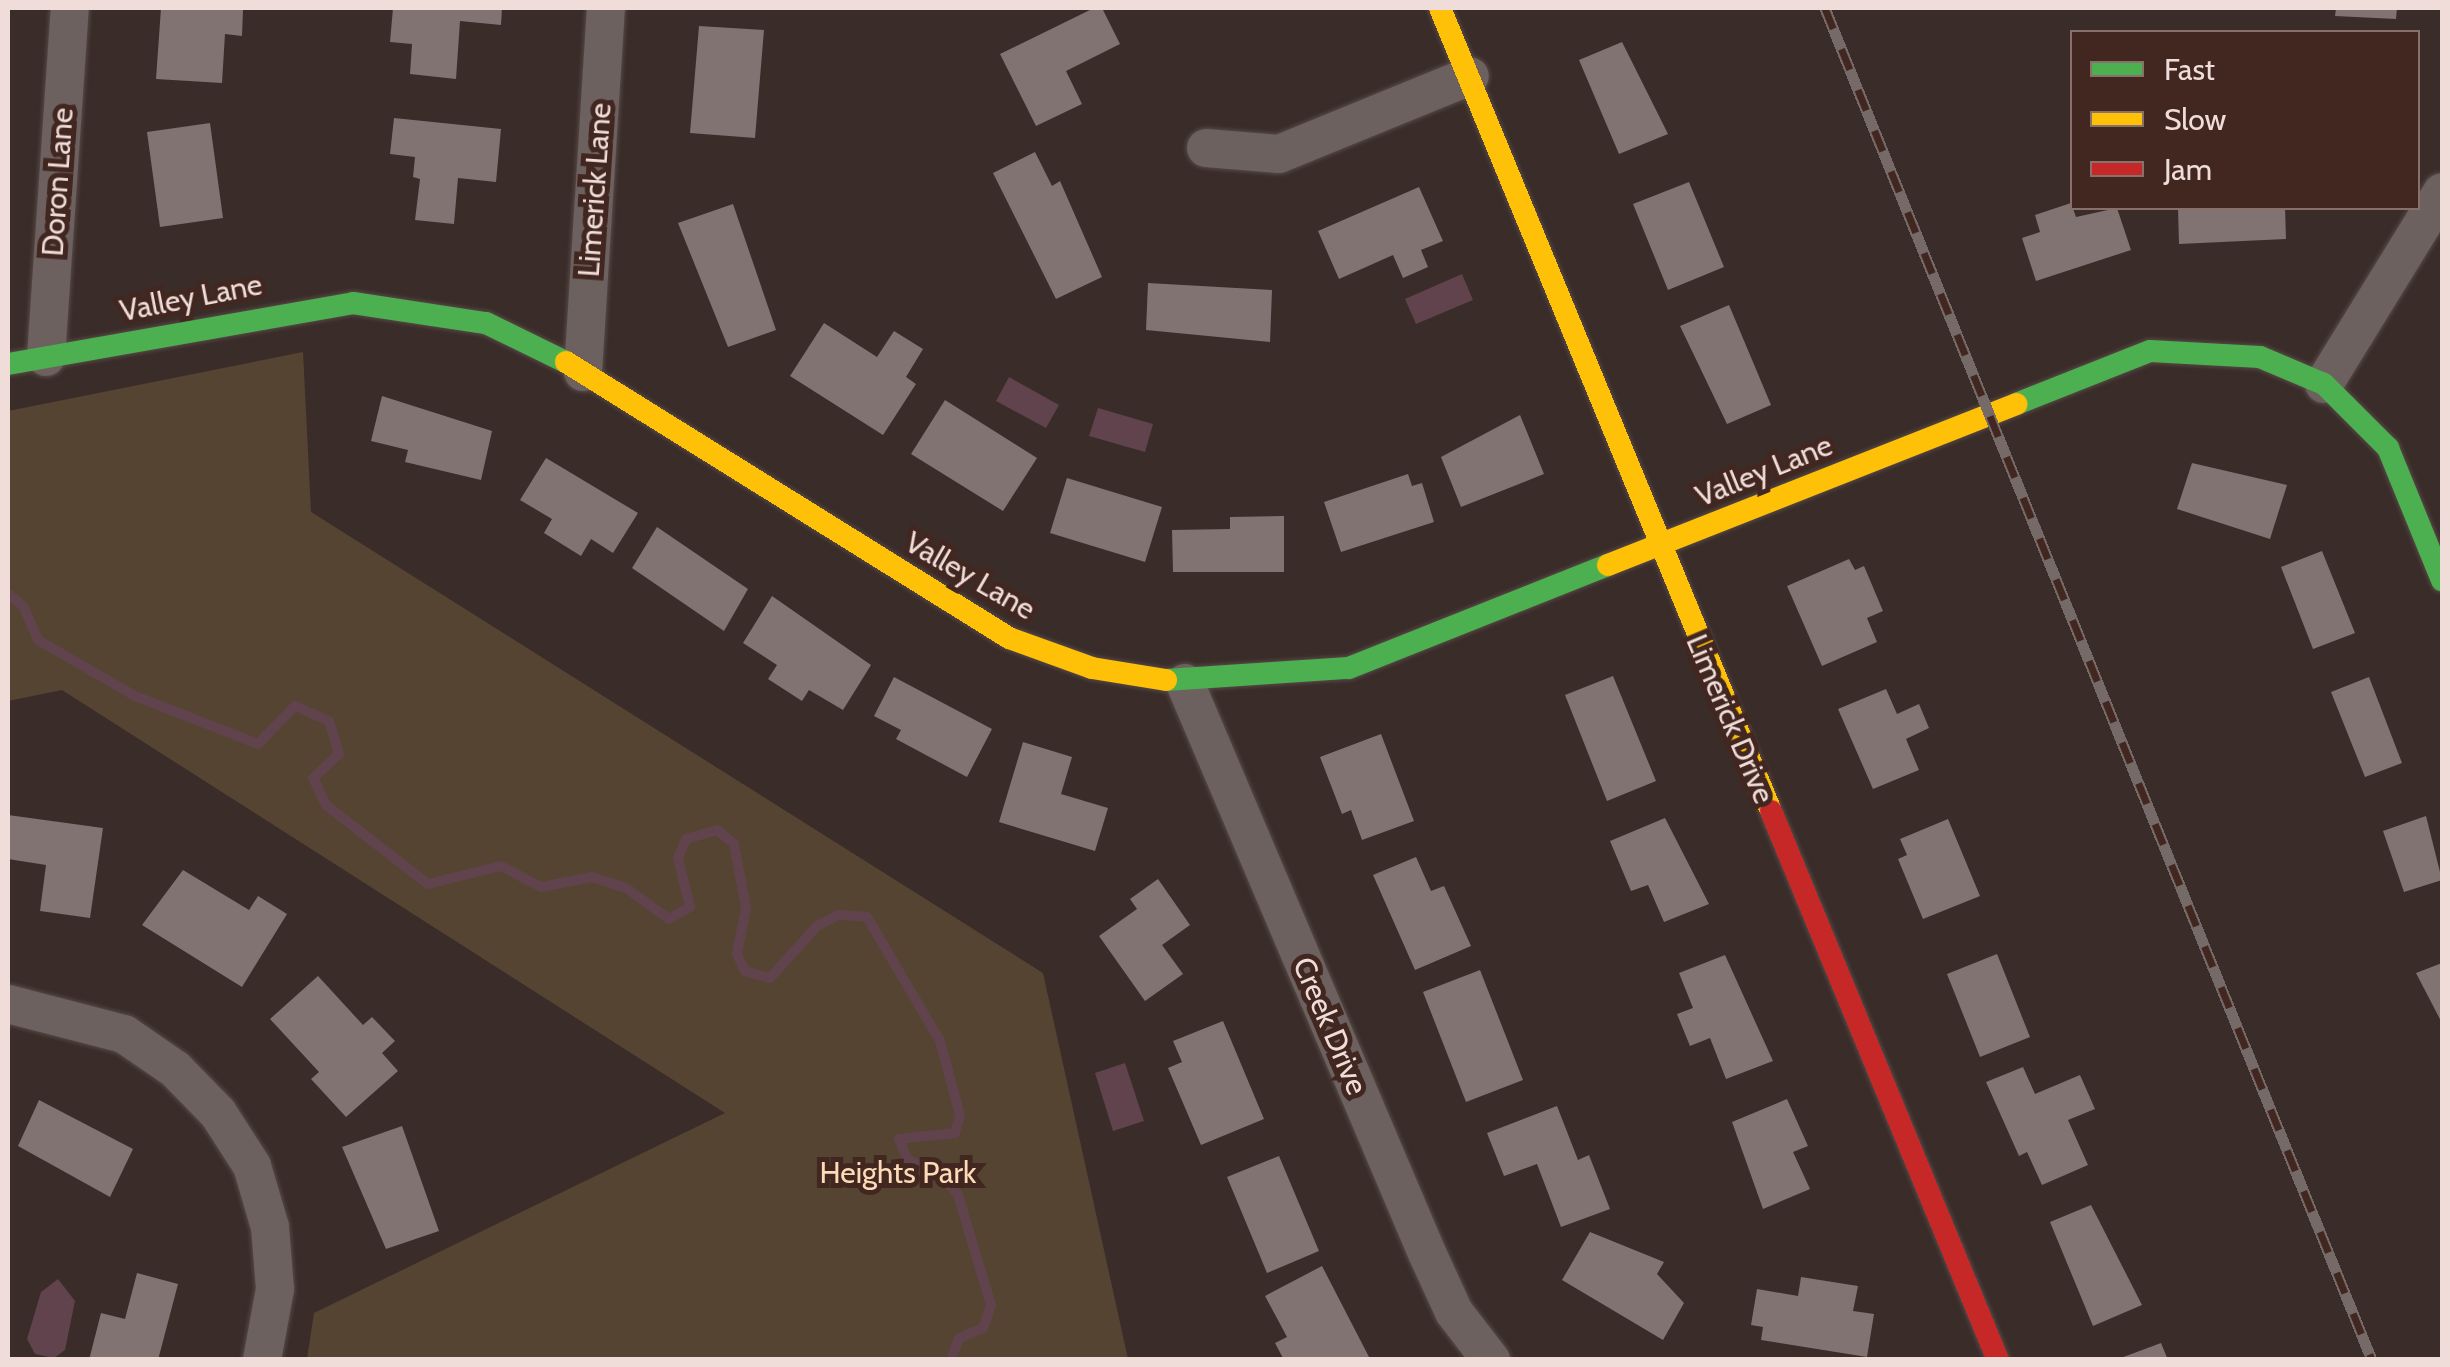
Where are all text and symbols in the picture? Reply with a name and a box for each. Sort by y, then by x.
legend [2070,30,2420,210]
text: Fast [2164,51,2215,88]
text: Slow [2164,101,2226,138]
street label: Limerick Lane [571,102,619,278]
street label: Doron Lane [35,107,81,257]
text: Jam [2164,151,2212,188]
street label: Valley Lane [117,267,265,329]
street label: Valley Lane [1690,427,1838,515]
street label: Valley Lane [899,524,1041,628]
street label: Limerick Drive [1678,629,1782,809]
street label: Creek Drive [1285,952,1375,1100]
park label: Heights Park [820,1155,976,1191]

